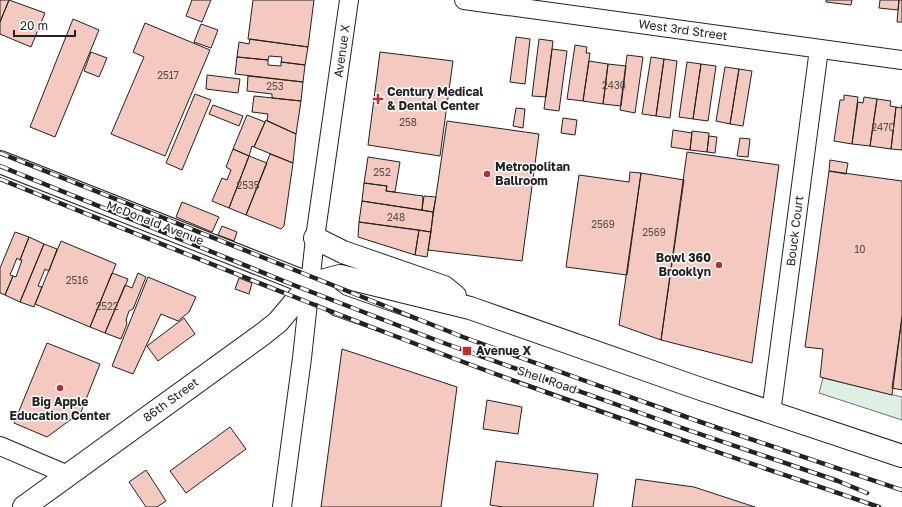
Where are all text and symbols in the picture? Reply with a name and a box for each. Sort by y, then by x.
scale bar [14,12,75,38]
street label: West 3rd Street [638,16,729,43]
text: 20 m [20,18,48,33]
street label: Avenue X [330,23,353,78]
house number: 2517 [157,69,179,81]
house number: 2430 [602,79,626,91]
house number: 253 [266,80,284,92]
place label: Century Medical & Dental Center [387,84,483,113]
marker: Century Medical & Dental Center [372,93,384,105]
house number: 258 [399,116,417,128]
house number: 2470 [871,121,895,133]
place label: Metropolitan Ballroom [495,159,570,188]
house number: 252 [373,166,391,178]
marker: Metropolitan Ballroom [482,169,492,179]
house number: 2535 [236,179,260,191]
street label: Bouck Court [783,195,806,267]
street label: McDonald Avenue [104,197,206,248]
house number: 248 [387,211,405,223]
house number: 2569 [591,218,615,230]
house number: 2569 [642,226,666,238]
house number: 10 [854,243,866,255]
place label: Bowl 360 Brooklyn [656,250,711,279]
marker: Bowl 360 Brooklyn [714,260,724,270]
house number: 2516 [66,274,88,286]
house number: 2522 [95,300,119,312]
place label: Avenue X [476,343,531,358]
marker: Avenue X [461,345,473,357]
street label: Shell Road [515,362,579,397]
street label: 86th Street [140,374,202,425]
marker: Big Apple Education Center [55,383,65,393]
place label: Big Apple Education Center [10,394,111,423]

